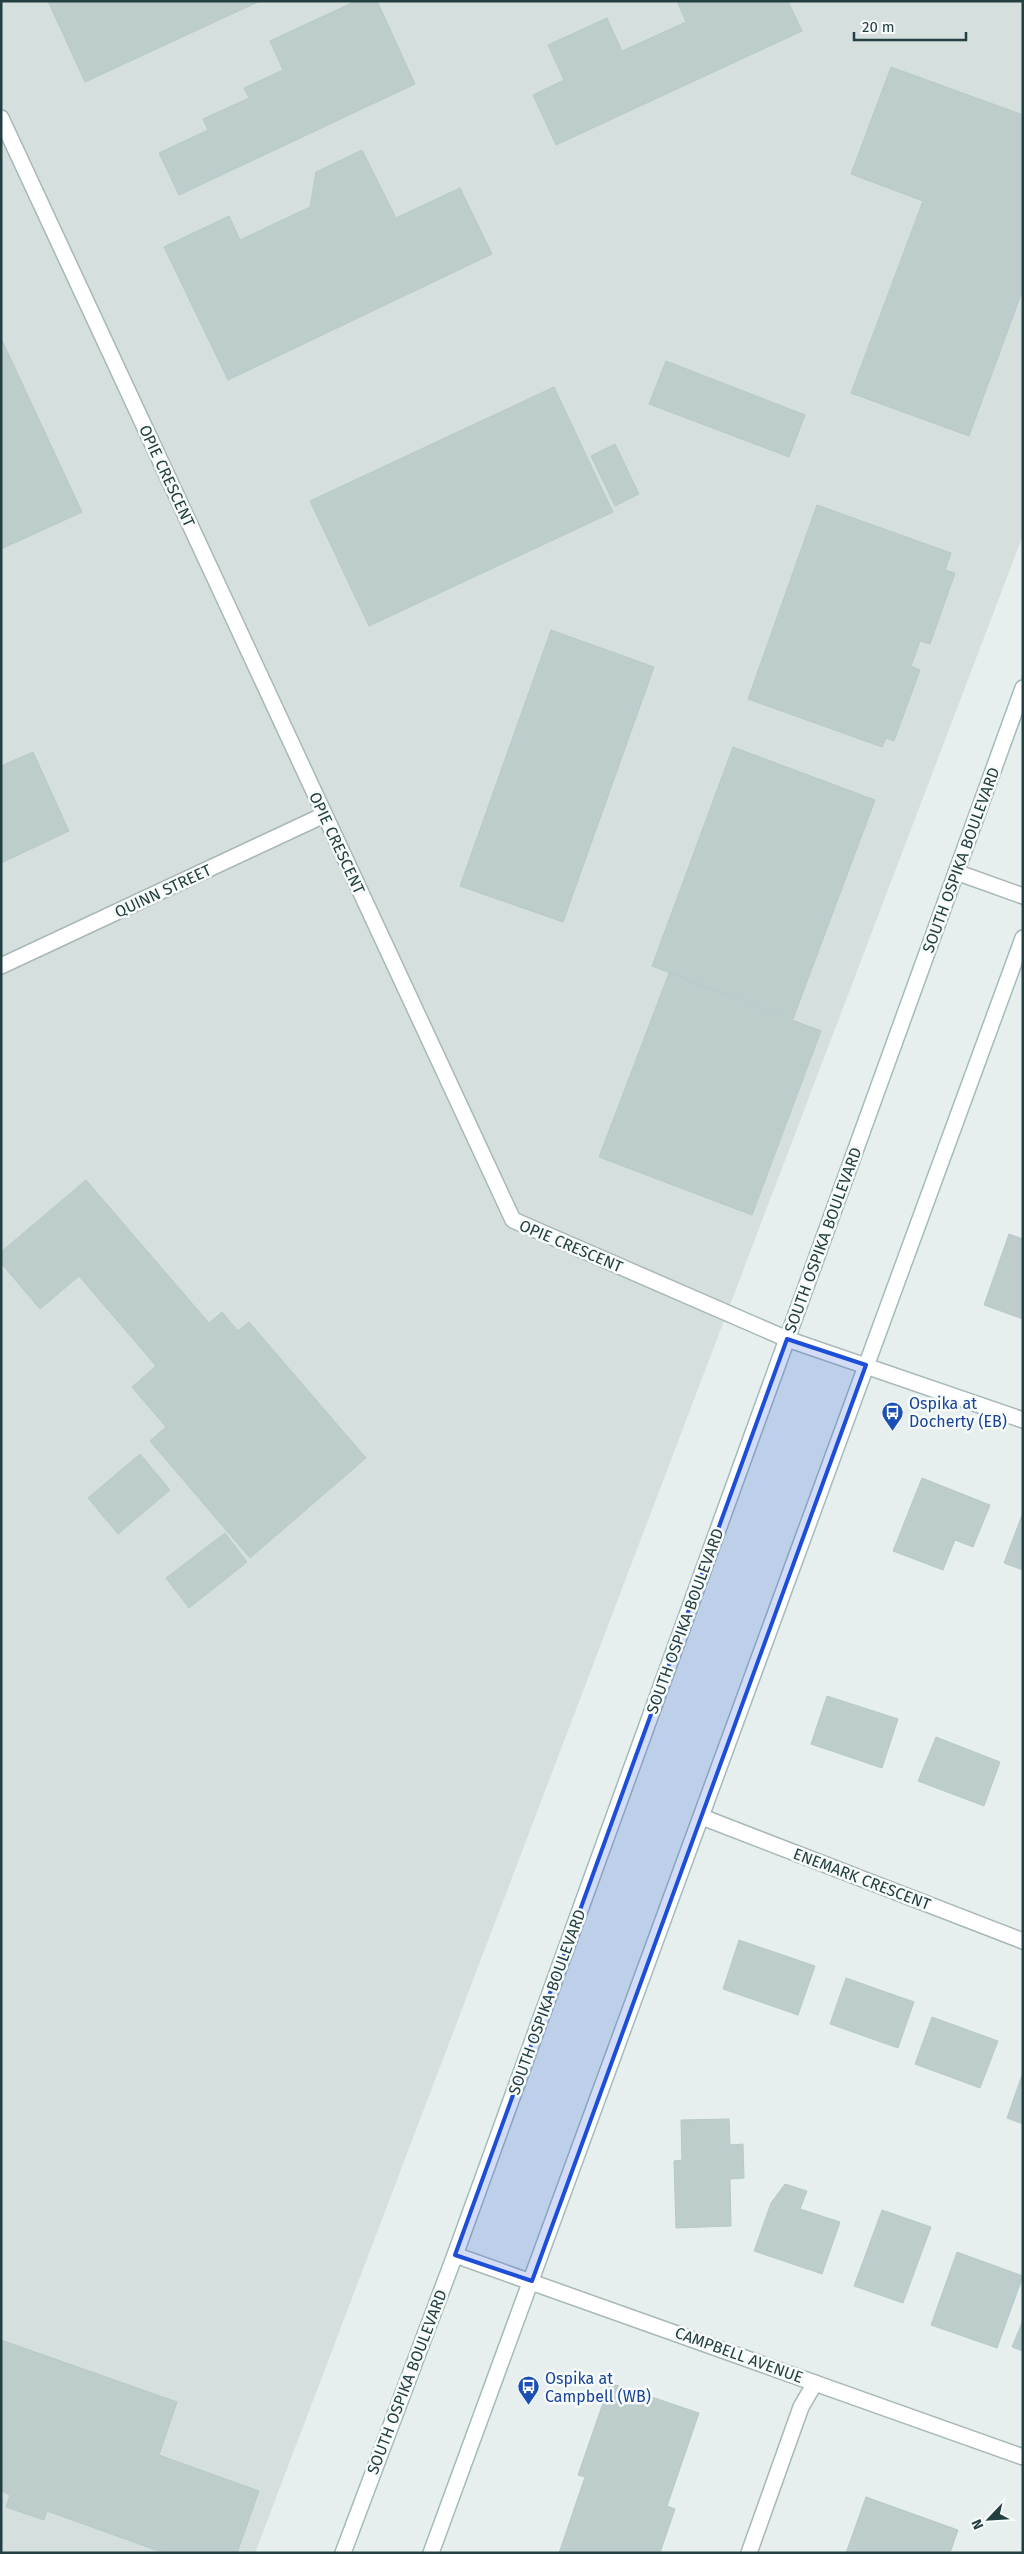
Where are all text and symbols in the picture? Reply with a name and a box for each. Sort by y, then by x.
scale bar [854,10,966,42]
text: 20 m [862,18,895,36]
street label: OPIE CRESCENT [135,422,199,531]
street label: SOUTH OSPIKA BOULEVARD [919,765,1003,955]
street label: OPIE CRESCENT [305,789,369,898]
street label: QUINN STREET [112,860,215,922]
street label: SOUTH OSPIKA BOULEVARD [781,1145,865,1335]
street label: OPIE CRESCENT [516,1216,626,1277]
place label: Ospika at Docherty (EB) [909,1394,1007,1431]
bus stop icon: Ospika at Docherty (EB) [881,1400,905,1431]
street label: SOUTH OSPIKA BOULEVARD [643,1526,727,1716]
street label: ENEMARK CRESCENT [791,1844,934,1914]
street label: SOUTH OSPIKA BOULEVARD [505,1907,589,2097]
street label: SOUTH OSPIKA BOULEVARD [363,2287,451,2477]
street label: CAMPBELL AVENUE [672,2323,806,2387]
place label: Ospika at Campbell (WB) [545,2369,651,2406]
bus stop icon: Ospika at Campbell (WB) [517,2375,541,2406]
north arrow [964,2494,1014,2544]
text: N [968,2516,987,2532]

